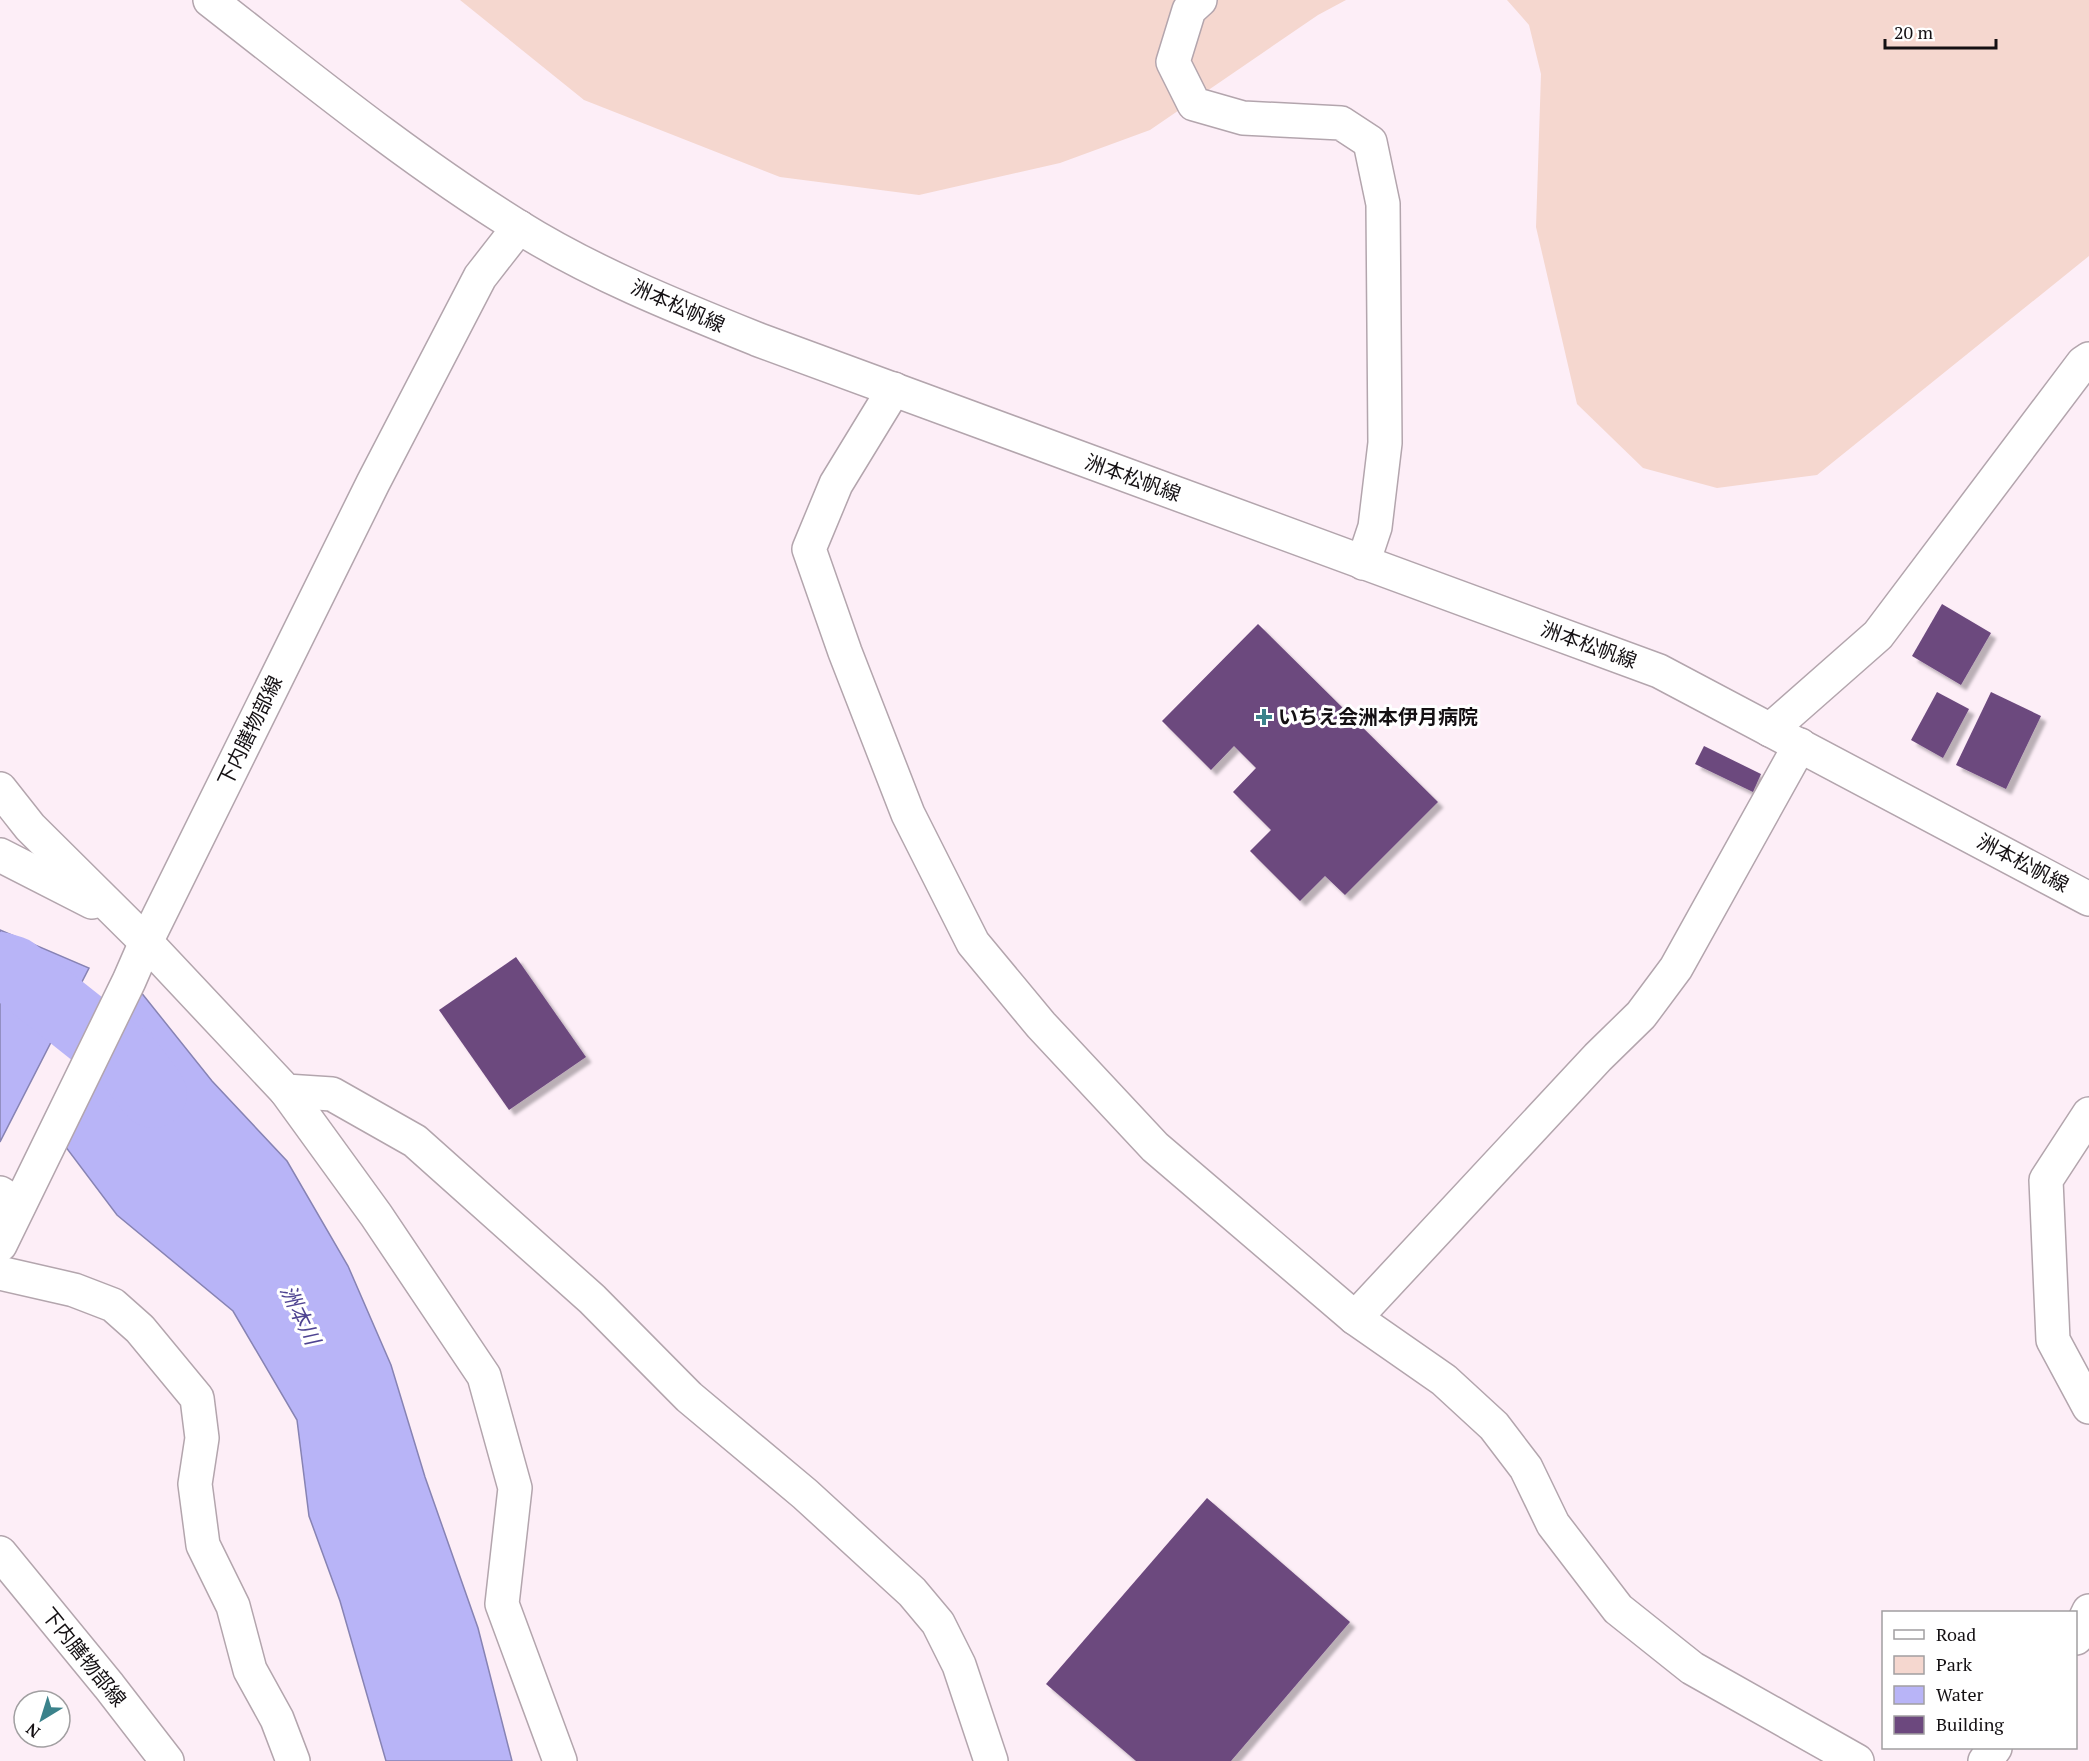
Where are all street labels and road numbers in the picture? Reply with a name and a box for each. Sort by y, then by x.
street label: 洲本松帆線 [627,273,729,338]
street label: 洲本松帆線 [1082,448,1185,507]
street label: 洲本松帆線 [1538,615,1641,674]
street label: 下内膳物部線 [211,671,288,791]
street label: 洲本松帆線 [1973,827,2074,898]
street label: 下内膳物部線 [36,1602,133,1712]

